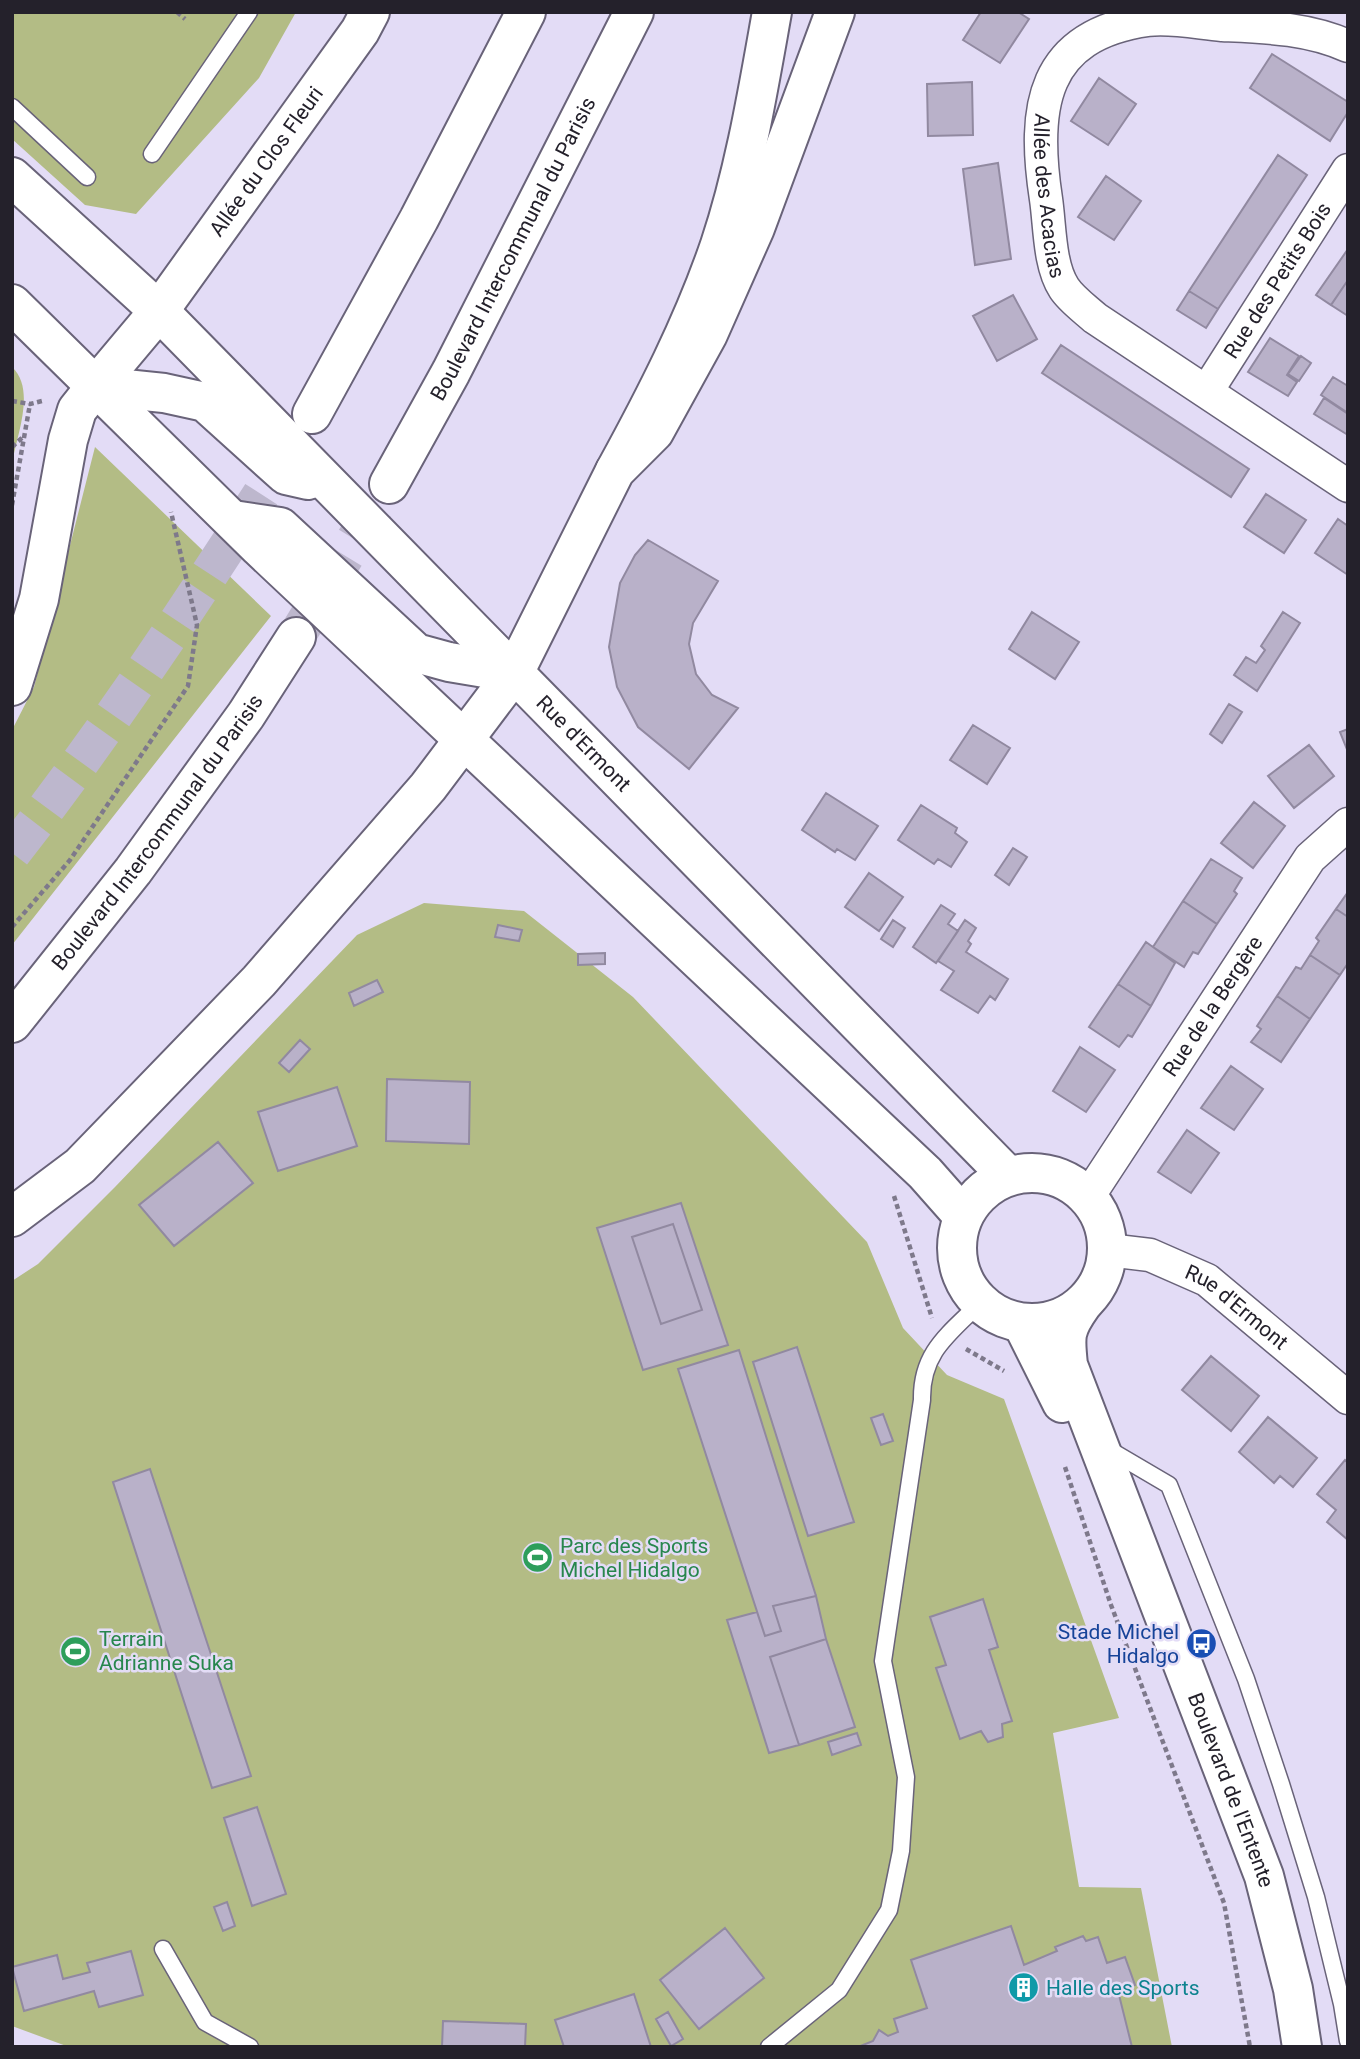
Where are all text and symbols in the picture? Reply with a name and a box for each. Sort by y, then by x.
street label: Allée du Clos Fleuri [205,82,328,241]
street label: Boulevard Intercommunal du Parisis [426,93,601,405]
street label: Allée des Acacias [1029,113,1070,281]
street label: Rue des Petits Bois [1219,198,1336,363]
street label: Boulevard Intercommunal du Parisis [47,690,268,975]
street label: Rue d'Ermont [531,691,636,796]
street label: Rue de la Bergère [1158,931,1268,1081]
street label: Rue d'Ermont [1181,1260,1293,1355]
place label: Parc des Sports Michel Hidalgo [560,1534,708,1582]
sports icon: Parc des Sports Michel Hidalgo [520,1541,554,1575]
place label: Stade Michel Hidalgo [1058,1620,1179,1668]
place label: Terrain Adrianne Suka [99,1627,234,1675]
bus stop icon: Stade Michel Hidalgo [1185,1627,1219,1661]
sports icon: Terrain Adrianne Suka [59,1634,93,1668]
street label: Boulevard de l'Entente [1183,1689,1278,1890]
building icon: Halle des Sports [1006,1971,1040,2005]
place label: Halle des Sports [1046,1976,1200,2000]

